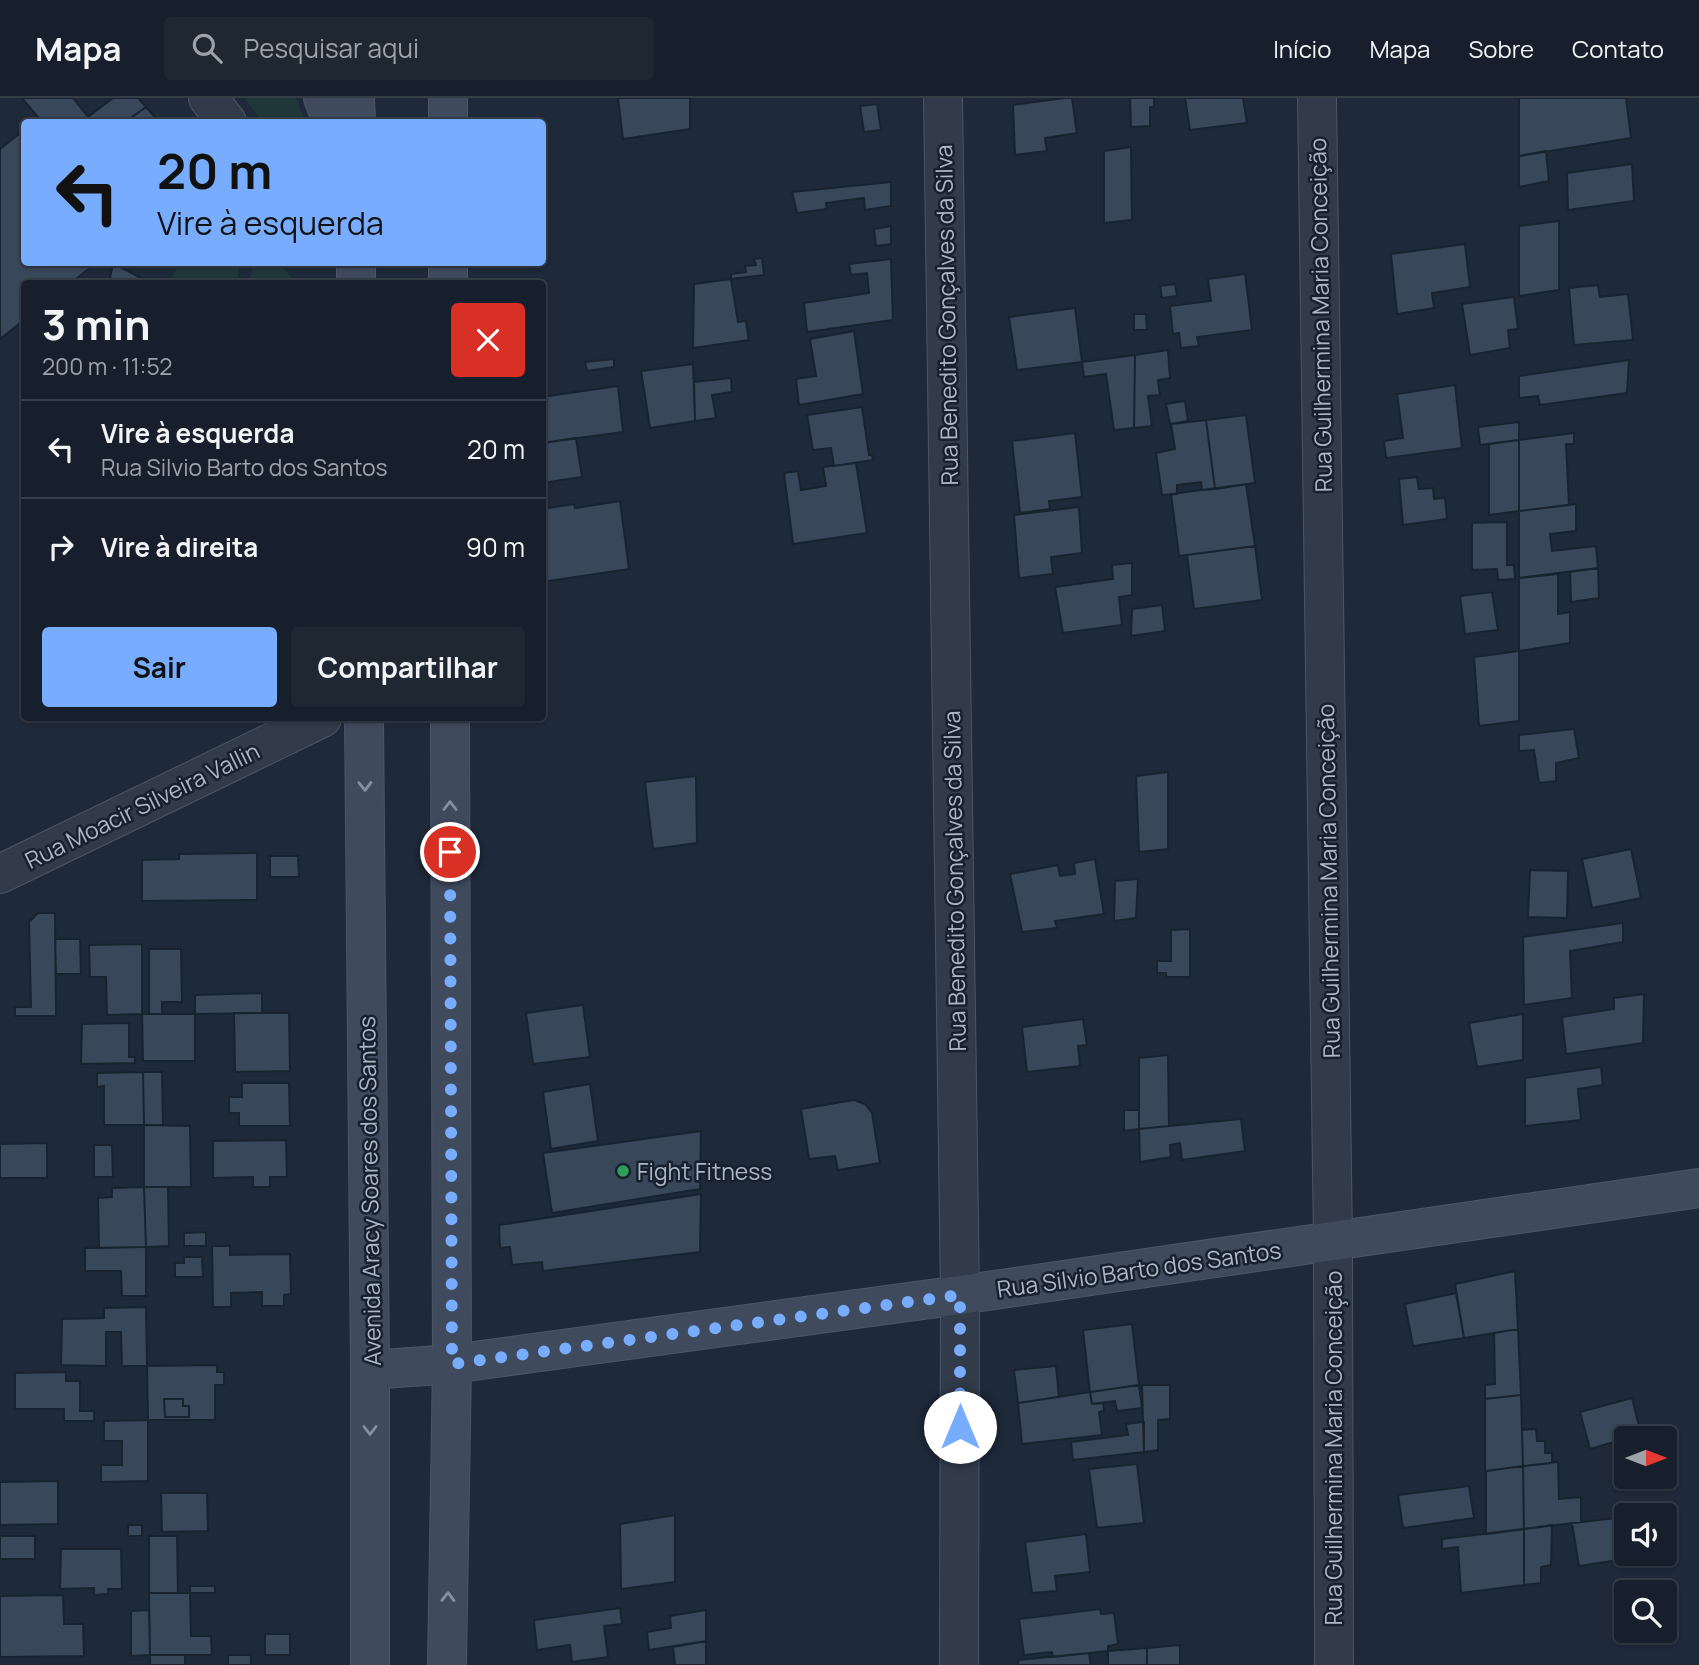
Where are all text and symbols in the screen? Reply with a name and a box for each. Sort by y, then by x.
search box [164,17,654,80]
text: Mapa [35,26,122,71]
icon: search [188,29,226,67]
text: Pesquisar aqui [244,30,419,66]
text: Início [1273,32,1331,65]
text: Mapa [1369,32,1430,65]
text: Sobre [1468,32,1534,65]
text: Contato [1572,32,1664,65]
text: 20 m [157,137,272,204]
street label: Rua Guilhermina Maria Conceição [1301,137,1339,493]
street label: Rua Benedito Gonçalves da Silva [927,144,965,486]
icon: left [42,147,133,238]
text: Vire à esquerda [157,201,384,245]
text: 3 min [42,295,151,353]
button: close [451,303,525,377]
text: 200 m · 11:52 [42,350,172,382]
text: Vire à esquerda [101,415,294,451]
icon: left [42,430,80,468]
text: 20 m [467,431,525,467]
text: Rua Silvio Barto dos Santos [101,451,388,483]
icon: right [42,528,80,566]
text: Vire à direita [101,529,258,565]
text: 90 m [466,529,525,565]
button: Sair [42,627,277,707]
button: Compartilhar [291,627,525,707]
street label: Rua Guilhermina Maria Conceição [1309,703,1347,1059]
street label: Rua Benedito Gonçalves da Silva [935,710,973,1052]
street label: Rua Moacir Silveira Vallin [19,734,265,876]
one-way arrow [357,781,373,791]
one-way arrow [442,800,458,811]
pin [420,822,480,882]
icon: arrive [431,833,469,871]
street label: Avenida Aracy Soares dos Santos [350,1016,388,1366]
place label: Fight Fitness [637,1155,772,1187]
marker: Fight Fitness [615,1163,631,1179]
street label: Rua Silvio Barto dos Santos [995,1233,1283,1305]
street label: Rua Guilhermina Maria Conceição [1317,1271,1349,1625]
position arrow [923,1390,997,1464]
one-way arrow [362,1425,378,1435]
north arrow [1614,1426,1676,1489]
map controls [1614,1426,1677,1643]
button: sound [1614,1503,1677,1566]
button: search [1614,1580,1677,1643]
one-way arrow [440,1591,456,1602]

